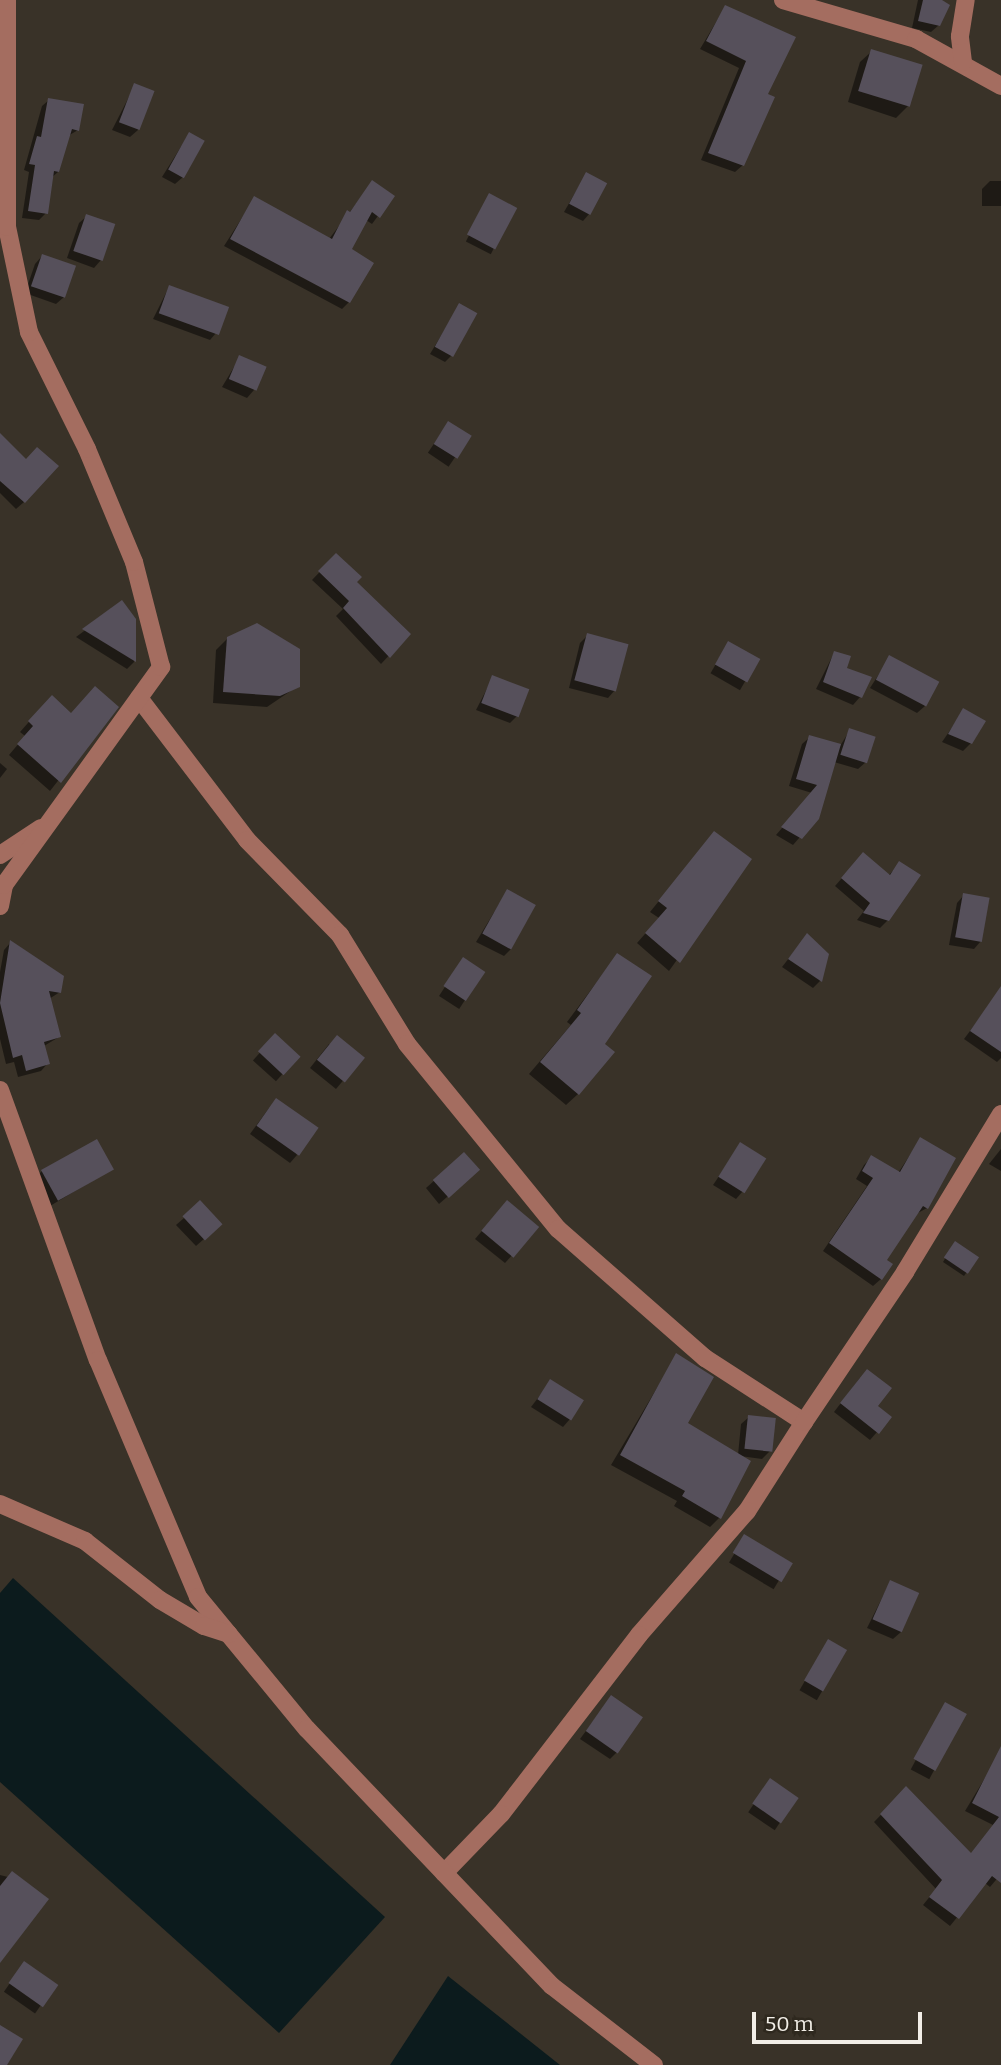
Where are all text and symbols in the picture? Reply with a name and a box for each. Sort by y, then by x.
scale bar [756,1998,926,2042]
text: 50 m [765,2011,814,2037]

